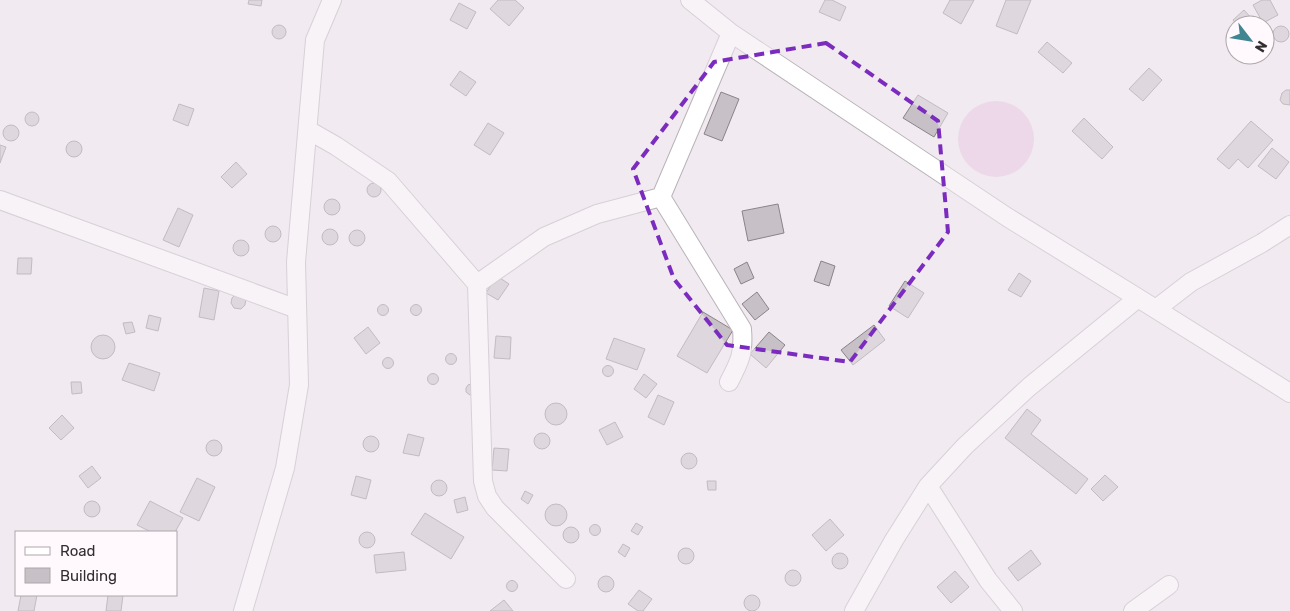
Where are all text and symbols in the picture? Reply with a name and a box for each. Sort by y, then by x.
north arrow [1225,15,1275,65]
text: N [1251,38,1271,55]
legend [15,531,178,596]
text: Road [60,542,96,560]
text: Building [60,567,117,585]

